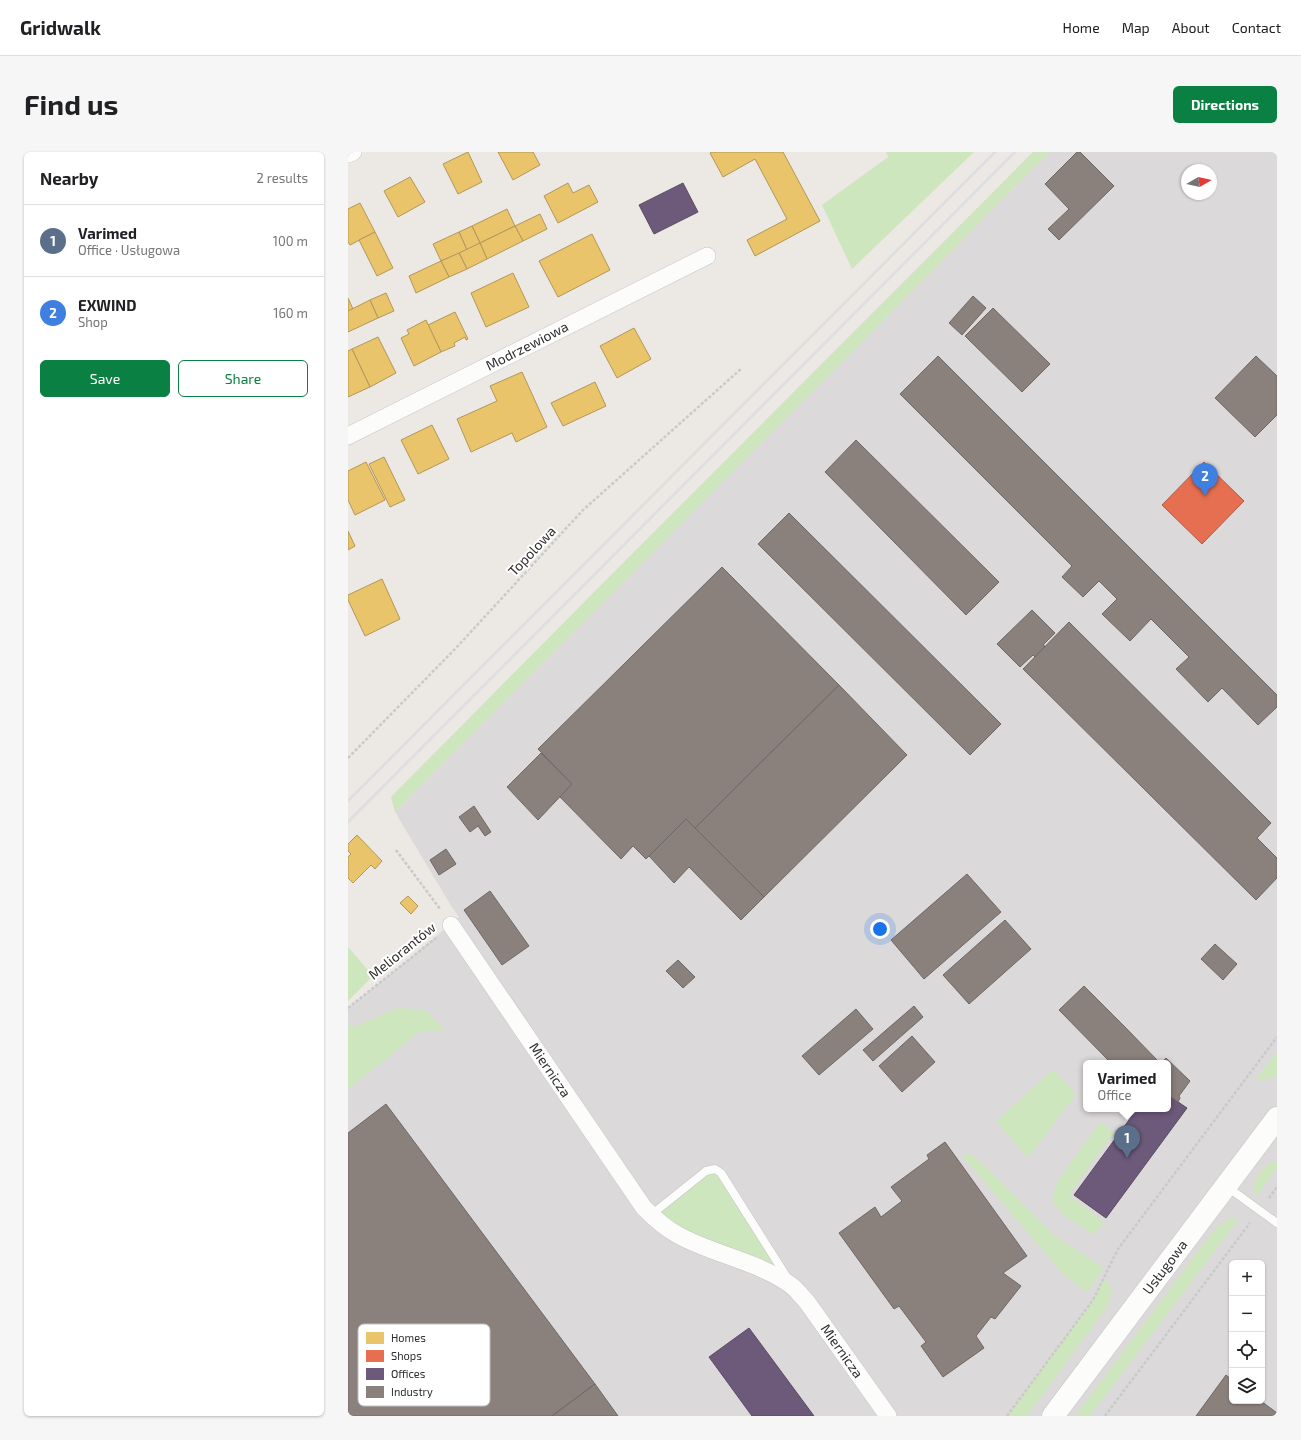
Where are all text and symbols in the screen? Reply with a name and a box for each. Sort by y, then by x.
text: Gridwalk [20,16,101,39]
text: Home [1063,19,1100,36]
text: Map [1122,19,1150,36]
text: About [1172,19,1210,36]
text: Contact [1232,19,1281,36]
button: Directions [1173,86,1277,123]
text: Find us [24,87,118,121]
north arrow [1181,164,1217,200]
text: Nearby [40,168,98,188]
text: 2 results [256,170,308,186]
text: Varimed [78,224,137,242]
text: 1 [50,233,56,249]
text: 100 m [273,233,308,249]
text: Office · Usługowa [78,242,180,258]
text: EXWIND [78,296,136,314]
text: 2 [49,305,57,321]
text: 160 m [273,305,308,321]
text: Shop [78,314,108,330]
street label: Modrzewiowa [483,317,571,374]
button: Save [40,360,170,397]
button: Share [178,360,308,397]
pin: 2 [1192,463,1218,496]
street label: Topolowa [504,522,559,579]
street label: Meliorantów [365,918,439,983]
your location [870,919,890,939]
street label: Miernicza [526,1039,575,1100]
popup [1083,1060,1171,1112]
text: Varimed [1098,1069,1156,1087]
text: Office [1098,1087,1132,1103]
pin: 1 [1114,1125,1140,1158]
street label: Usługowa [1139,1236,1191,1297]
map controls [1229,1260,1265,1404]
button: + [1229,1260,1265,1296]
button: − [1229,1296,1265,1332]
street label: Miernicza [818,1320,867,1381]
legend [358,1324,490,1406]
text: Homes [391,1331,426,1344]
button: locate [1229,1332,1265,1368]
text: Shops [391,1349,422,1362]
text: Offices [391,1367,426,1380]
button: layers [1229,1368,1265,1404]
text: Industry [391,1385,433,1398]

